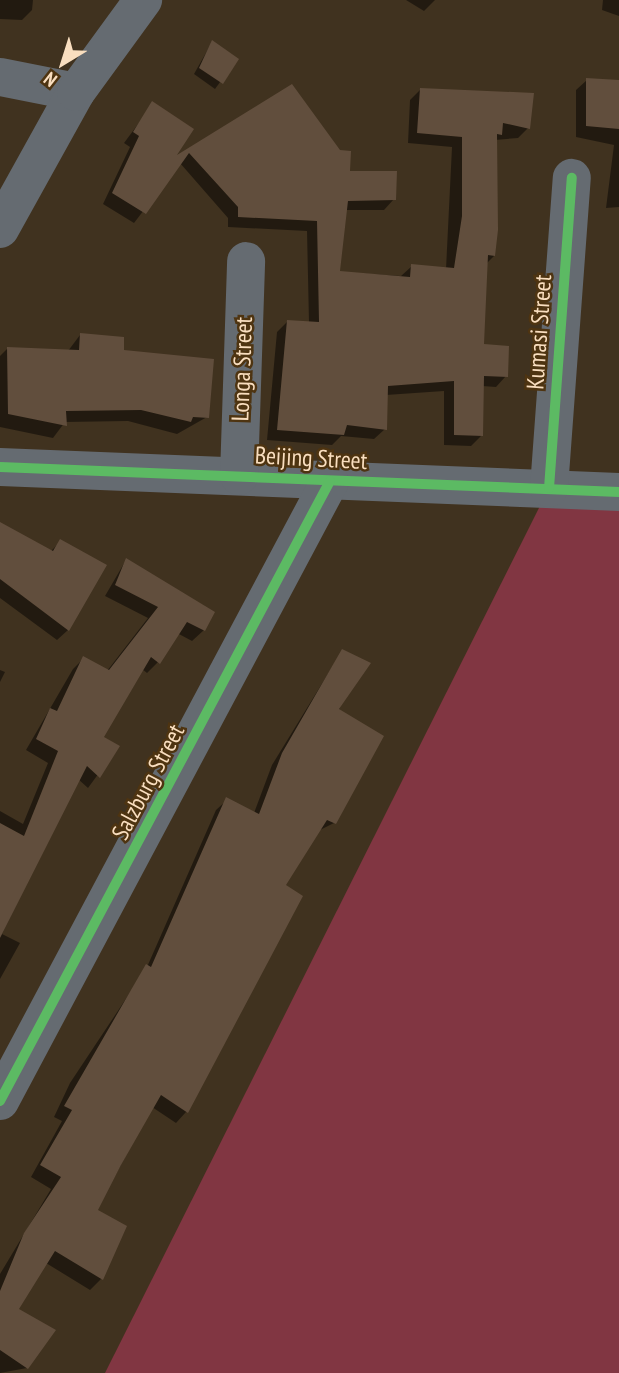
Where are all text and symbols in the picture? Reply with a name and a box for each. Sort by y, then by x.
north arrow [28,28,98,98]
text: N [39,67,62,92]
street label: Kumasi Street [521,274,557,390]
street label: Longa Street [226,316,258,422]
street label: Beijing Street [254,441,368,475]
street label: Salzburg Street [106,719,190,845]

